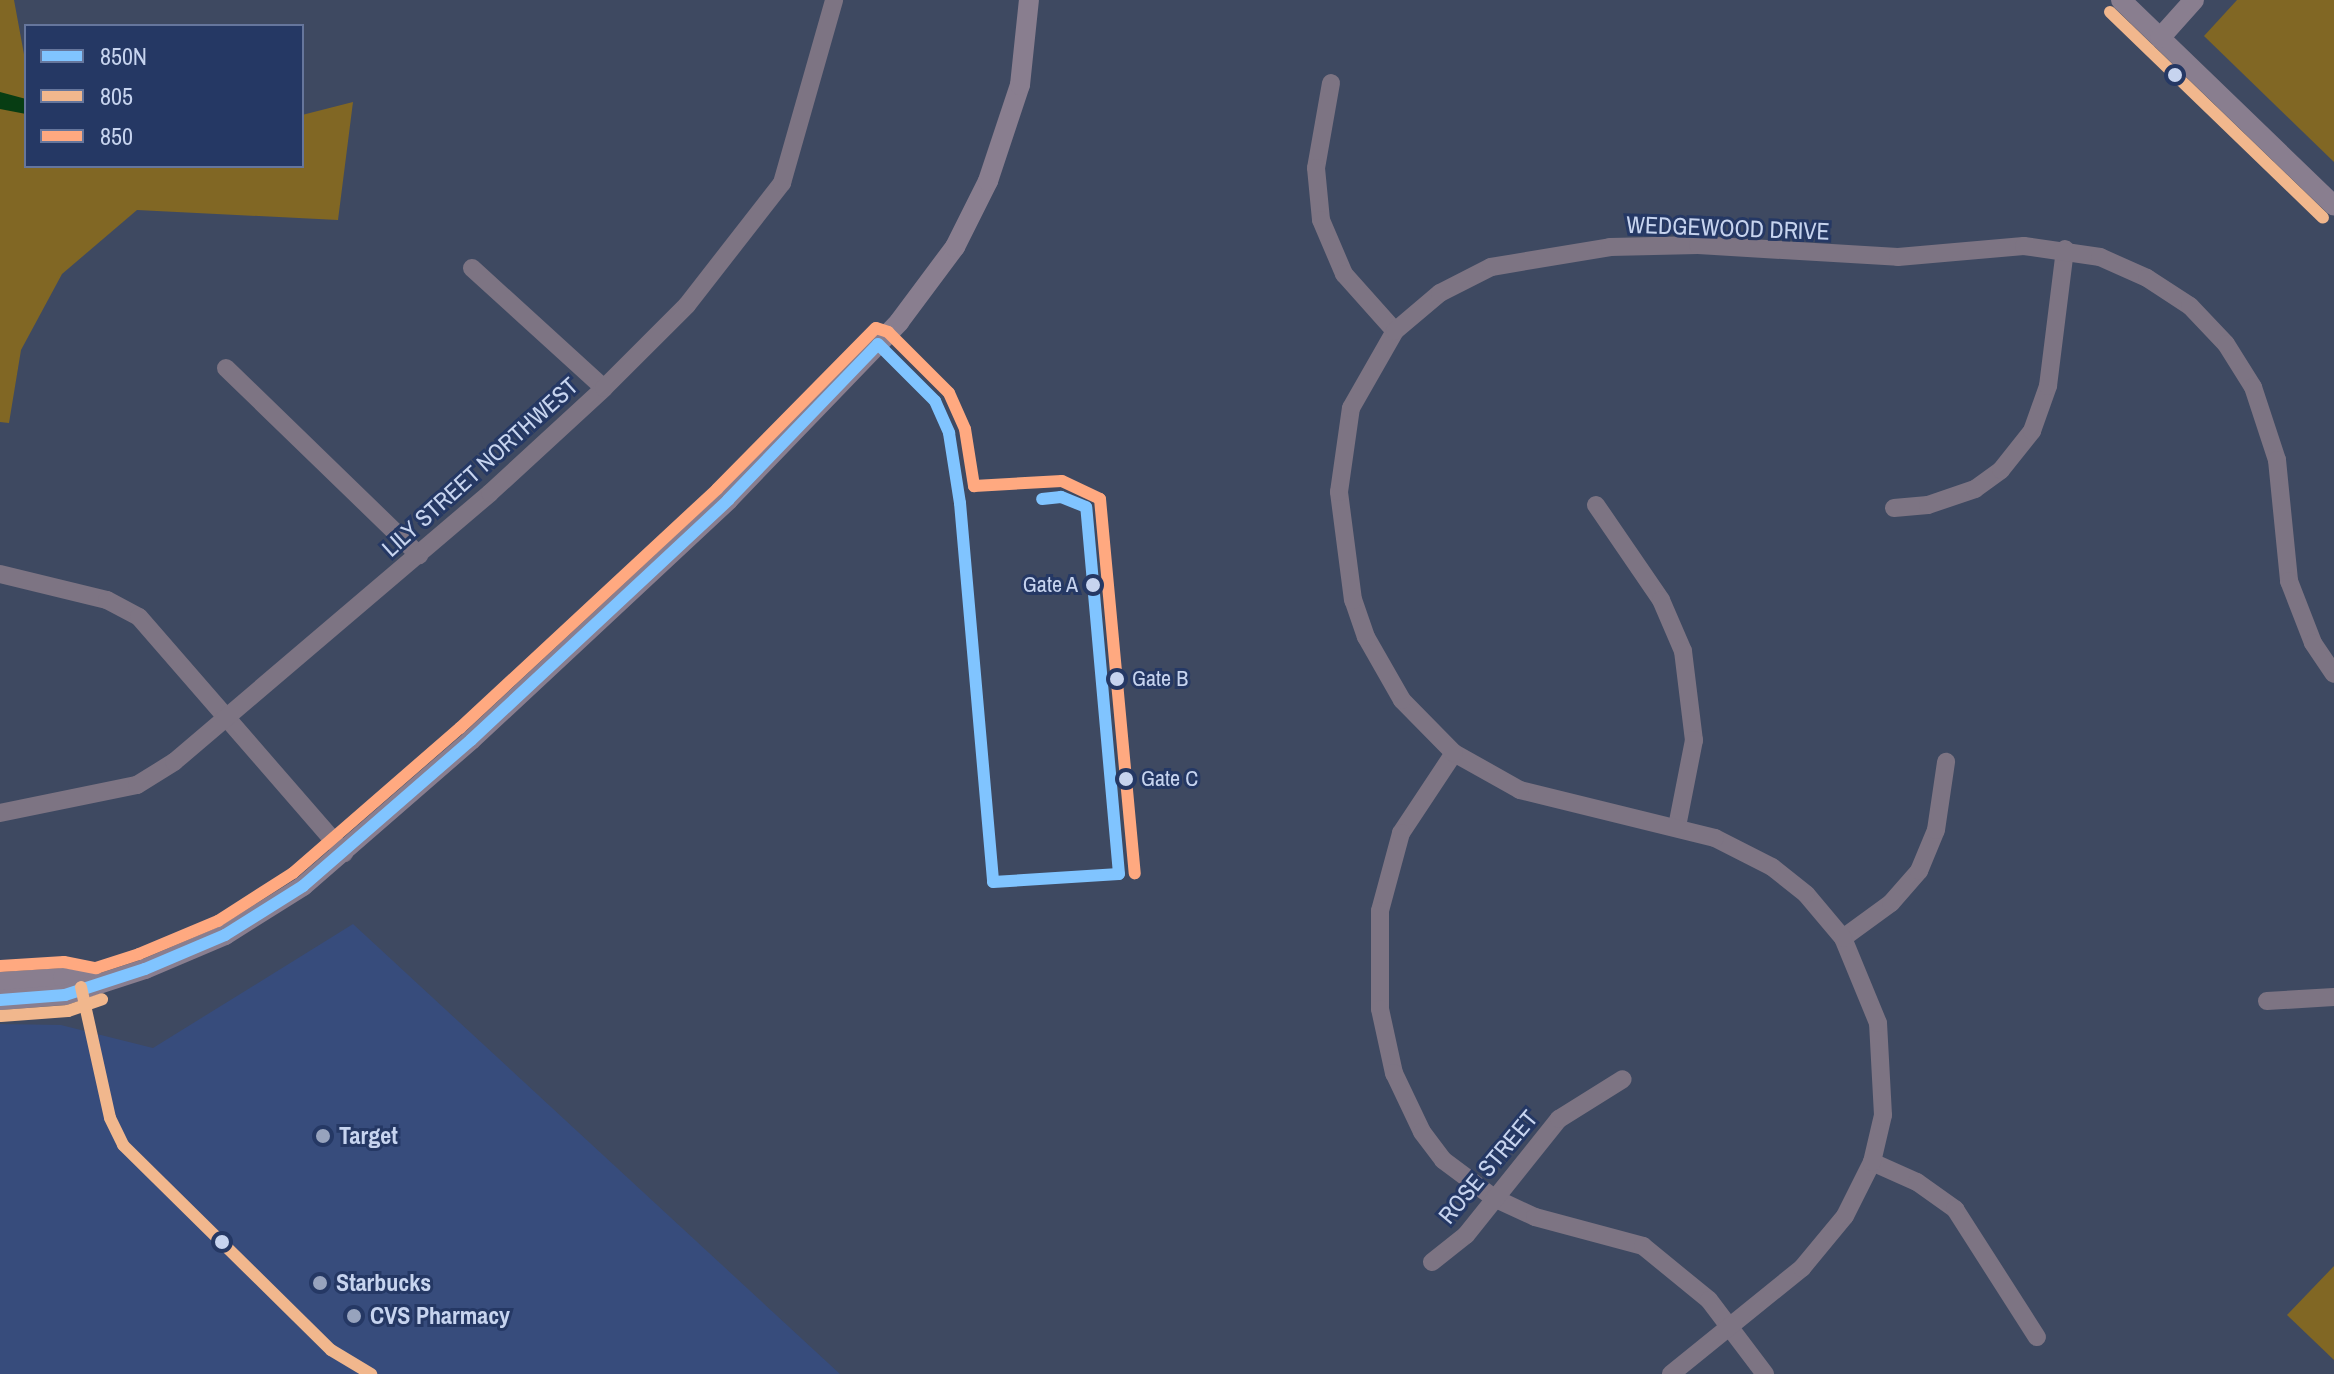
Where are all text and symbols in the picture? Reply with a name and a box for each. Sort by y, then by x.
legend [24,24,304,168]
text: 850N [100,40,147,72]
unlabelled marker [2167,67,2183,83]
text: 805 [100,80,133,112]
text: 850 [100,120,133,152]
street label: WEDGEWOOD DRIVE [1626,210,1830,246]
street label: LILY STREET NORTHWEST [376,371,584,563]
place label: Gate A [1022,572,1078,598]
marker: Gate A [1085,577,1101,593]
place label: Gate B [1132,666,1188,692]
marker: Gate B [1109,671,1125,687]
place label: Gate C [1141,766,1198,792]
marker: Gate C [1118,771,1134,787]
street label: ROSE STREET [1432,1105,1544,1229]
place label: Target [339,1122,398,1150]
marker: Target [314,1127,332,1145]
unlabelled marker [214,1234,230,1250]
place label: Starbucks [336,1269,431,1297]
marker: Starbucks [311,1274,329,1292]
place label: CVS Pharmacy [370,1302,510,1330]
marker: CVS Pharmacy [345,1307,363,1325]

